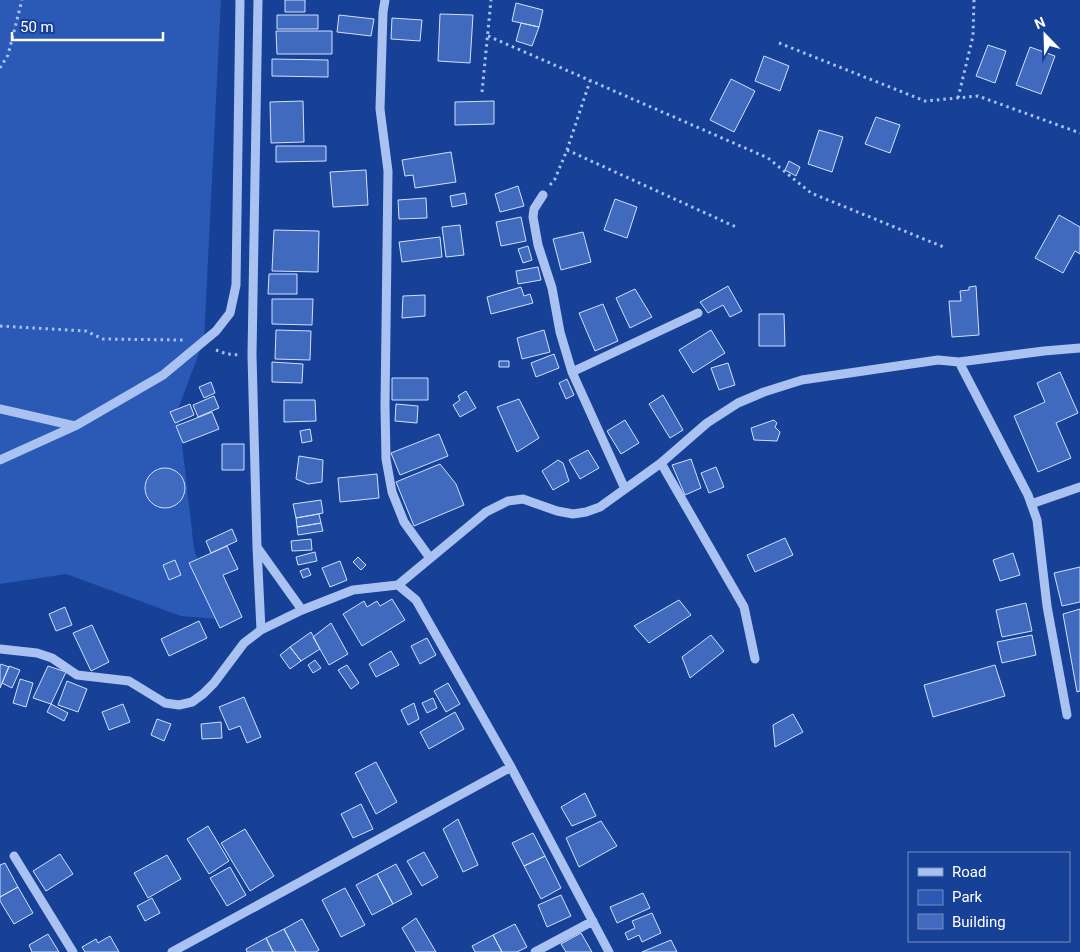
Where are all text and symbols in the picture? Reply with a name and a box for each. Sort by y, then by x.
scale bar [12,10,164,42]
north arrow [1020,10,1070,60]
text: N [1032,14,1048,32]
text: 50 m [20,18,54,36]
legend [908,852,1070,942]
text: Road [952,863,986,881]
text: Park [952,888,983,906]
text: Building [952,913,1006,931]

